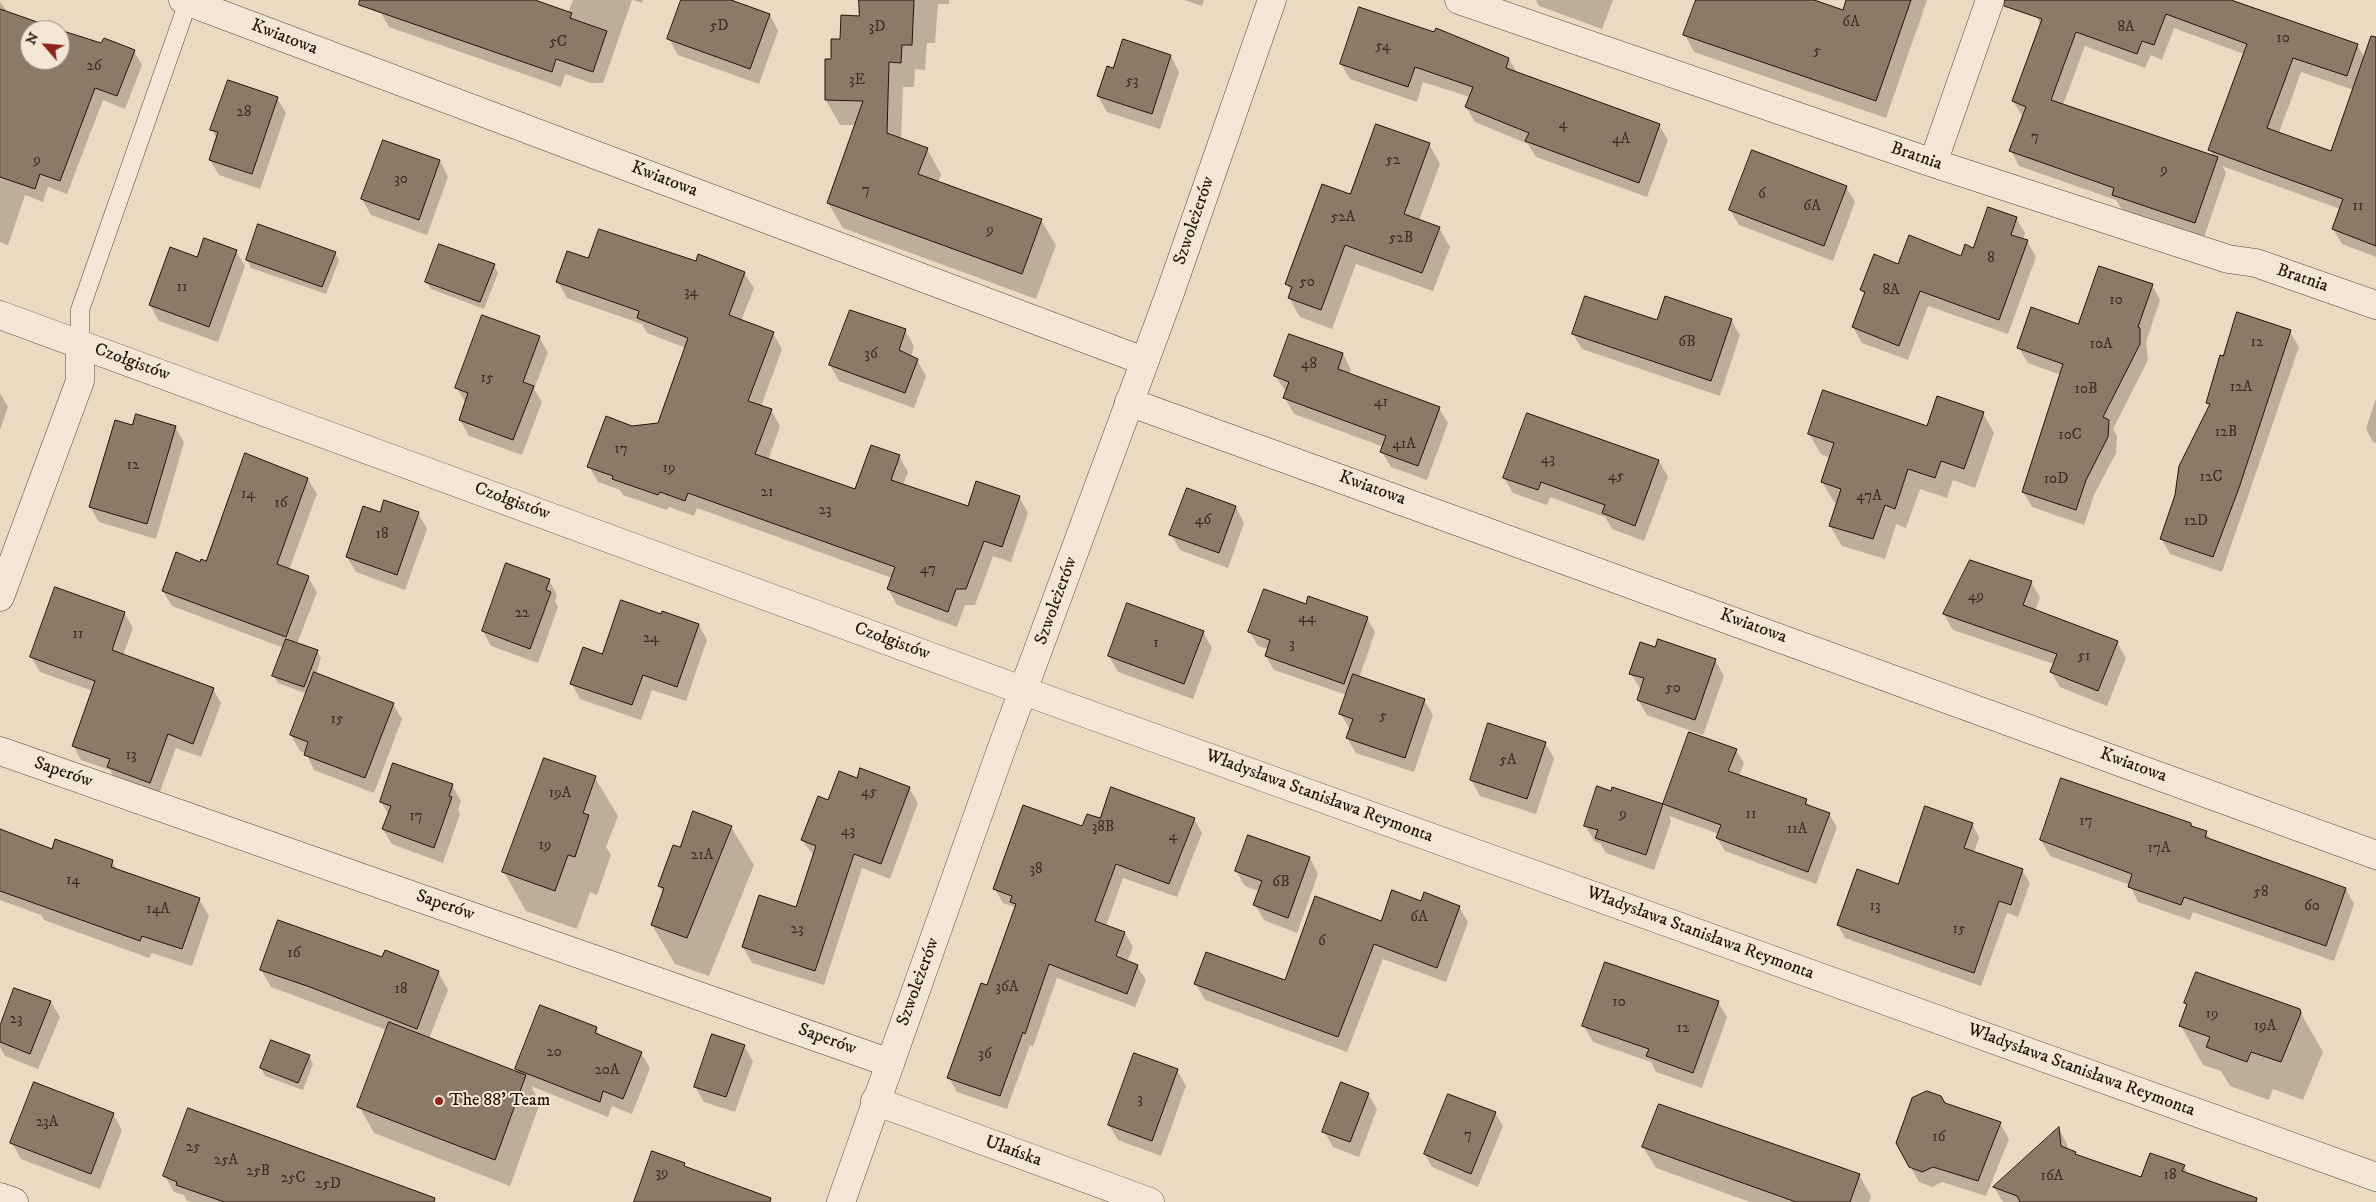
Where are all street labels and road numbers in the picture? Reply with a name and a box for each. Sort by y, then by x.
street label: Kwiatowa [248,15,320,61]
street label: Bratnia [1887,138,1945,176]
street label: Kwiatowa [628,157,700,203]
street label: Szwoleżerów [1170,174,1220,268]
street label: Bratnia [2273,260,2331,298]
street label: Czołgistów [91,339,173,387]
street label: Kwiatowa [1336,467,1408,511]
street label: Czołgistów [471,478,553,526]
street label: Szwoleżerów [1031,554,1083,648]
street label: Kwiatowa [1717,605,1789,649]
street label: Czołgistów [851,618,933,666]
street label: Kwiatowa [2097,744,2169,788]
street label: Władysława Stanisława Reymonta [1202,746,1436,848]
street label: Saperów [31,753,95,793]
street label: Władysława Stanisława Reymonta [1583,883,1817,985]
street label: Saperów [413,886,477,926]
street label: Szwoleżerów [893,935,945,1029]
street label: Saperów [795,1020,859,1060]
street label: Władysława Stanisława Reymonta [1964,1020,2198,1122]
street label: Ułańska [982,1132,1044,1172]

